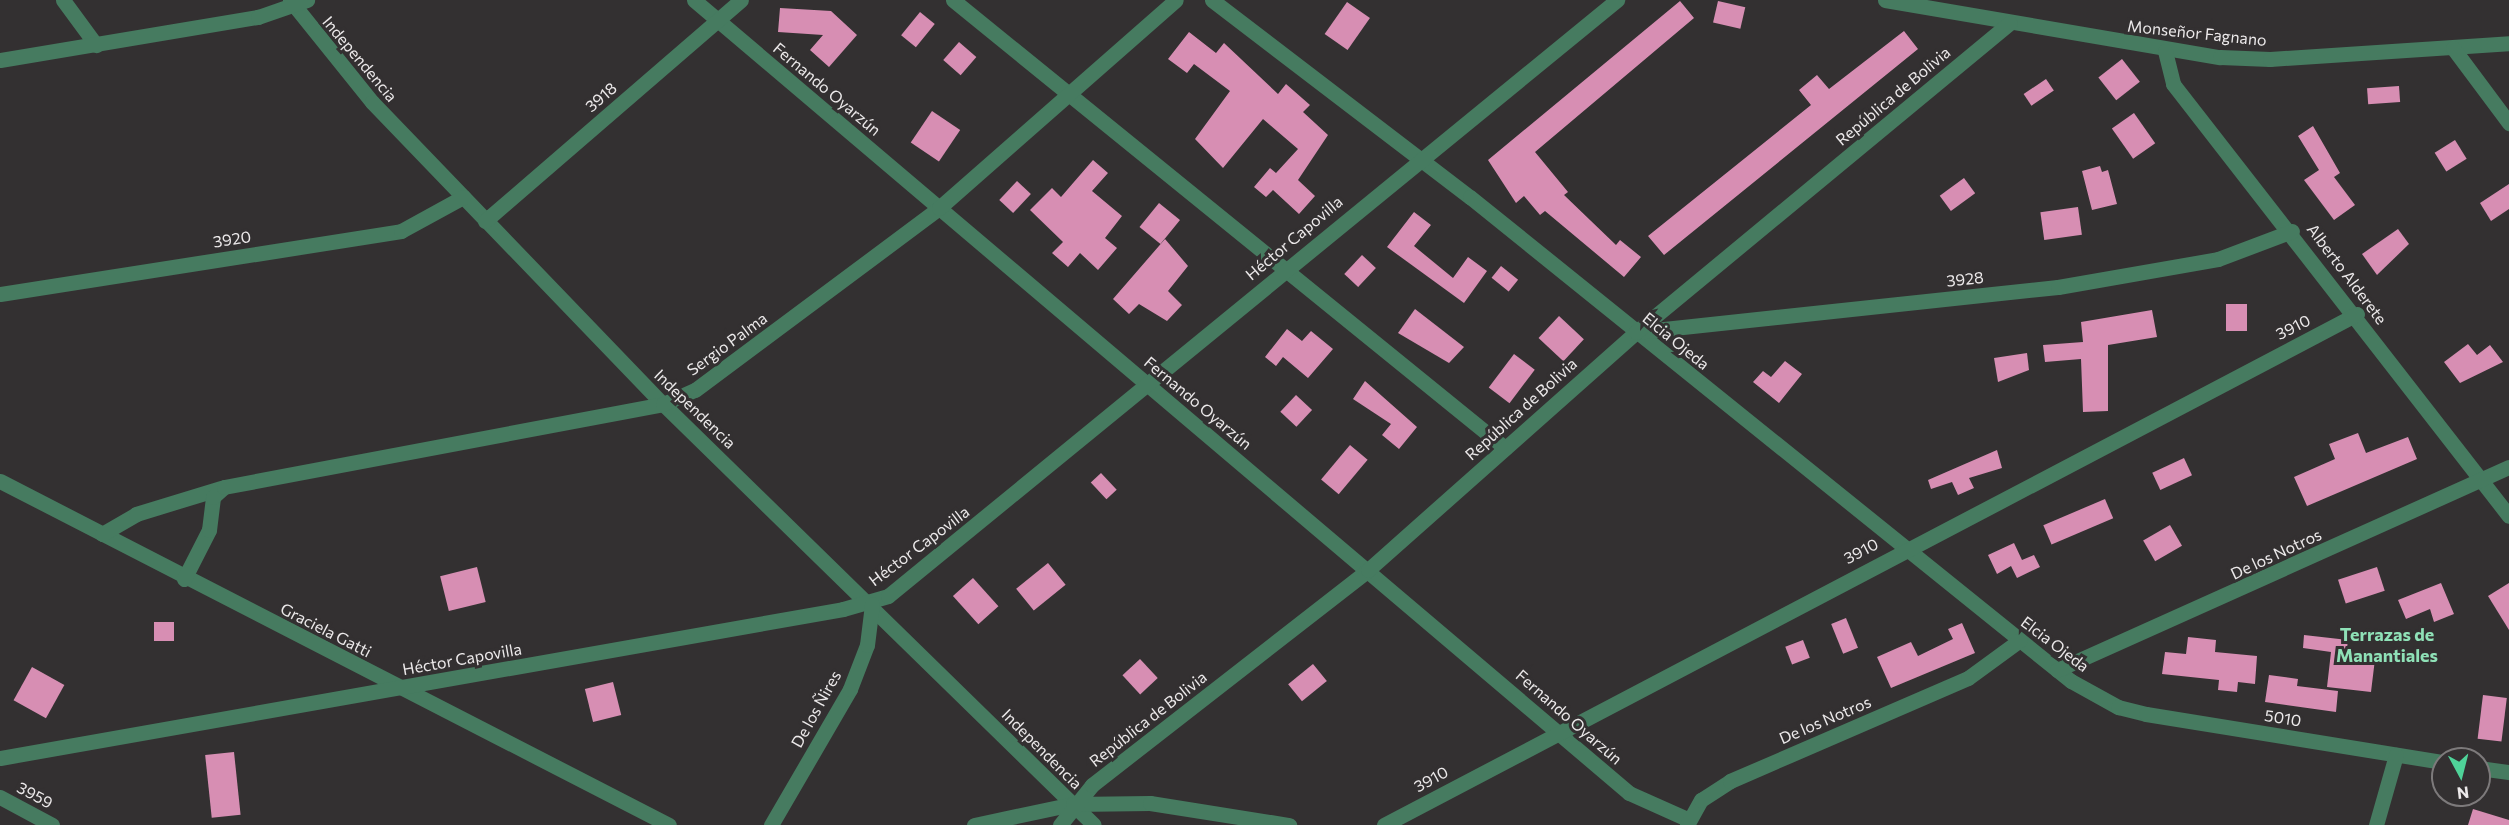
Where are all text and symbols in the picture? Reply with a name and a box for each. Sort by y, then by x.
street label: Independencia [319,12,401,106]
street label: Monseñor Fagnano [2126,16,2268,50]
street label: Fernando Oyarzún [769,39,885,139]
street label: República de Bolivia [1832,43,1954,149]
street label: 3918 [581,78,621,116]
street label: Héctor Capovilla [1242,192,1346,284]
street label: Alberto Alderete [2303,220,2391,328]
street label: 3920 [212,227,252,251]
street label: 3928 [1945,268,1985,290]
street label: Sergio Palma [683,308,771,380]
street label: Elcia Ojeda [1639,308,1713,374]
street label: 3910 [2273,310,2313,344]
street label: Fernando Oyarzún [1140,353,1256,453]
street label: República de Bolivia [1461,354,1581,464]
street label: Independencia [650,365,740,453]
street label: Héctor Capovilla [865,502,973,590]
street label: De los Notros [2228,525,2324,583]
street label: 3910 [1841,534,1881,568]
street label: Graciela Gatti [277,599,375,661]
street label: Elcia Ojeda [2017,612,2093,676]
district label: Terrazas de Manantiales [2336,624,2438,666]
street label: Héctor Capovilla [401,639,523,679]
street label: Fernando Oyarzún [1512,666,1626,768]
street label: De los Ñires [787,667,845,751]
street label: República de Bolivia [1086,667,1210,771]
street label: De los Notros [1776,692,1874,748]
street label: Independencia [998,705,1086,793]
street label: 5010 [2263,706,2303,730]
north arrow [2431,747,2491,807]
street label: 3910 [1411,762,1451,796]
street label: 3959 [14,778,56,812]
text: N [2456,783,2470,804]

